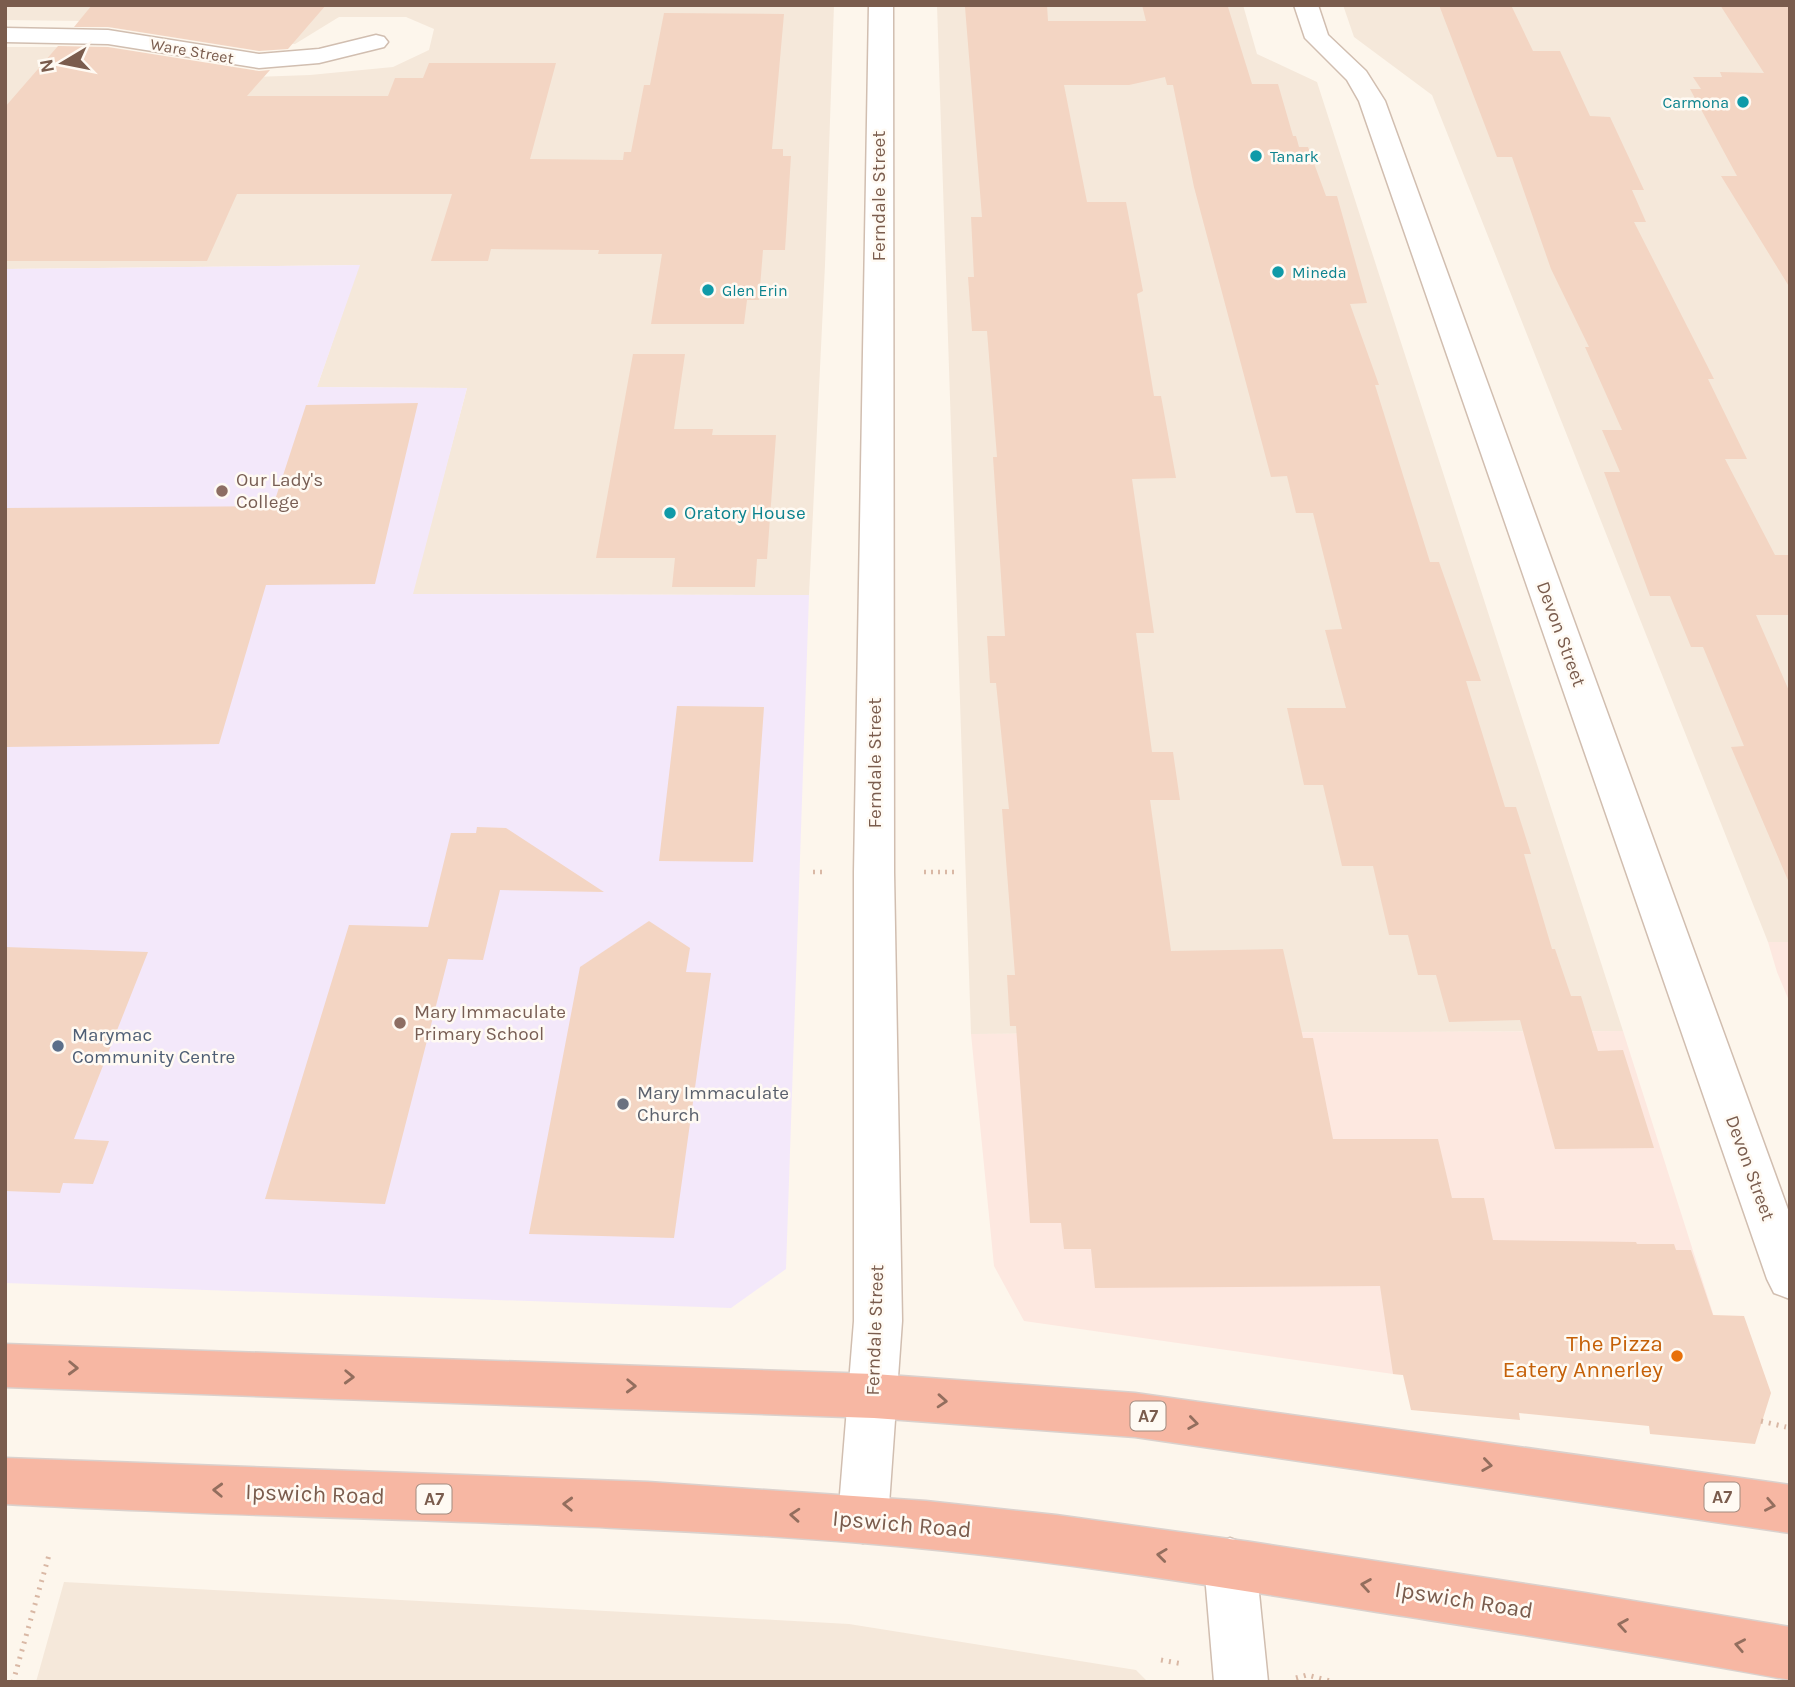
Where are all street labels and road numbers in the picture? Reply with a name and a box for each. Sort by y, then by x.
street label: Ware Street [149,34,235,68]
street label: Ferndale Street [868,131,890,261]
street label: Devon Street [1532,578,1590,690]
street label: Ferndale Street [864,698,886,828]
street label: Devon Street [1721,1112,1779,1224]
street label: Ferndale Street [862,1264,888,1396]
road number: A7 [1130,1401,1166,1430]
street label: Ipswich Road [245,1478,385,1510]
road number: A7 [1704,1482,1740,1512]
road number: A7 [416,1484,452,1514]
street label: Ipswich Road [831,1504,973,1544]
street label: Ipswich Road [1393,1576,1535,1624]

